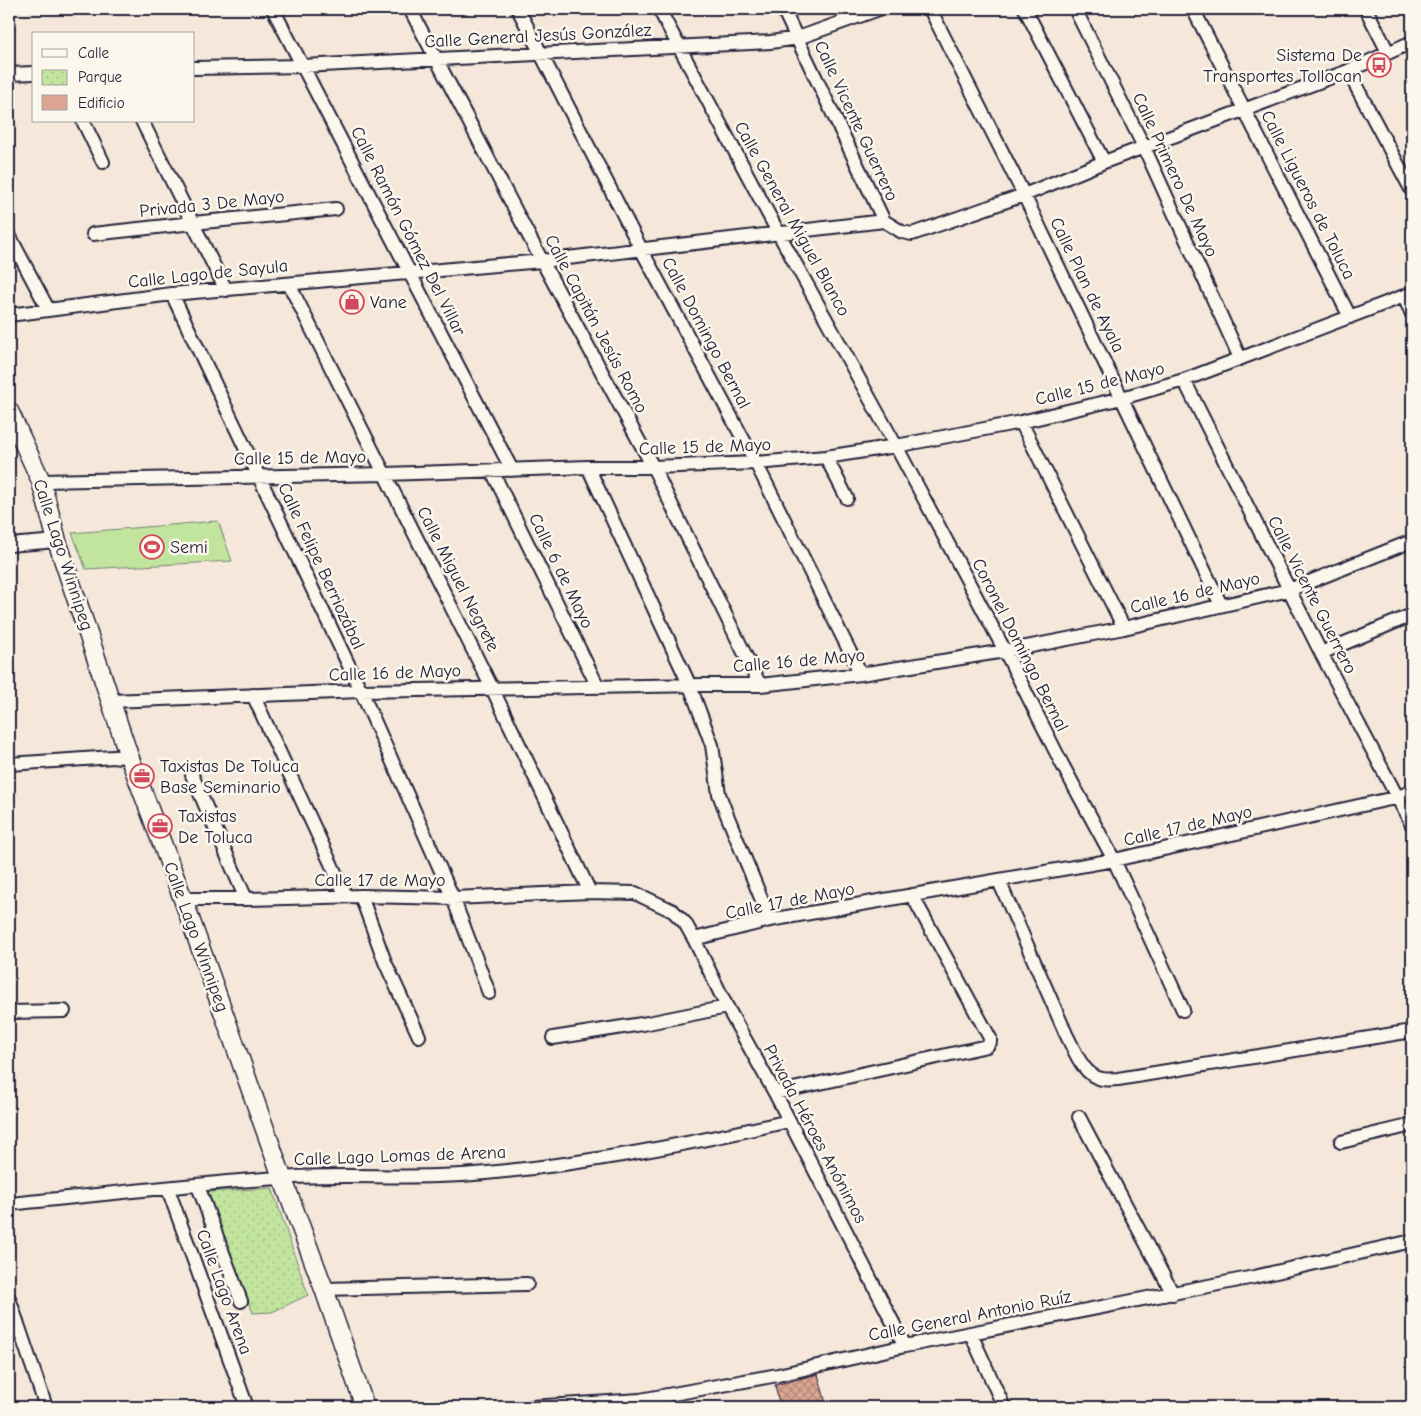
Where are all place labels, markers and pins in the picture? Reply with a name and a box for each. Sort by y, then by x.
place label: Sistema De Transportes Tollocan [1203,45,1362,87]
bus stop icon: Sistema De Transportes Tollocan [1366,52,1392,78]
shop icon: Vane [339,289,365,315]
place label: Vane [370,292,407,313]
sports icon: Semi [139,534,165,560]
place label: Semi [170,537,208,558]
place label: Taxistas De Toluca Base Seminario [160,756,299,798]
office icon: Taxistas De Toluca Base Seminario [129,763,155,789]
place label: Taxistas De Toluca [178,806,253,848]
office icon: Taxistas De Toluca [147,813,173,839]

